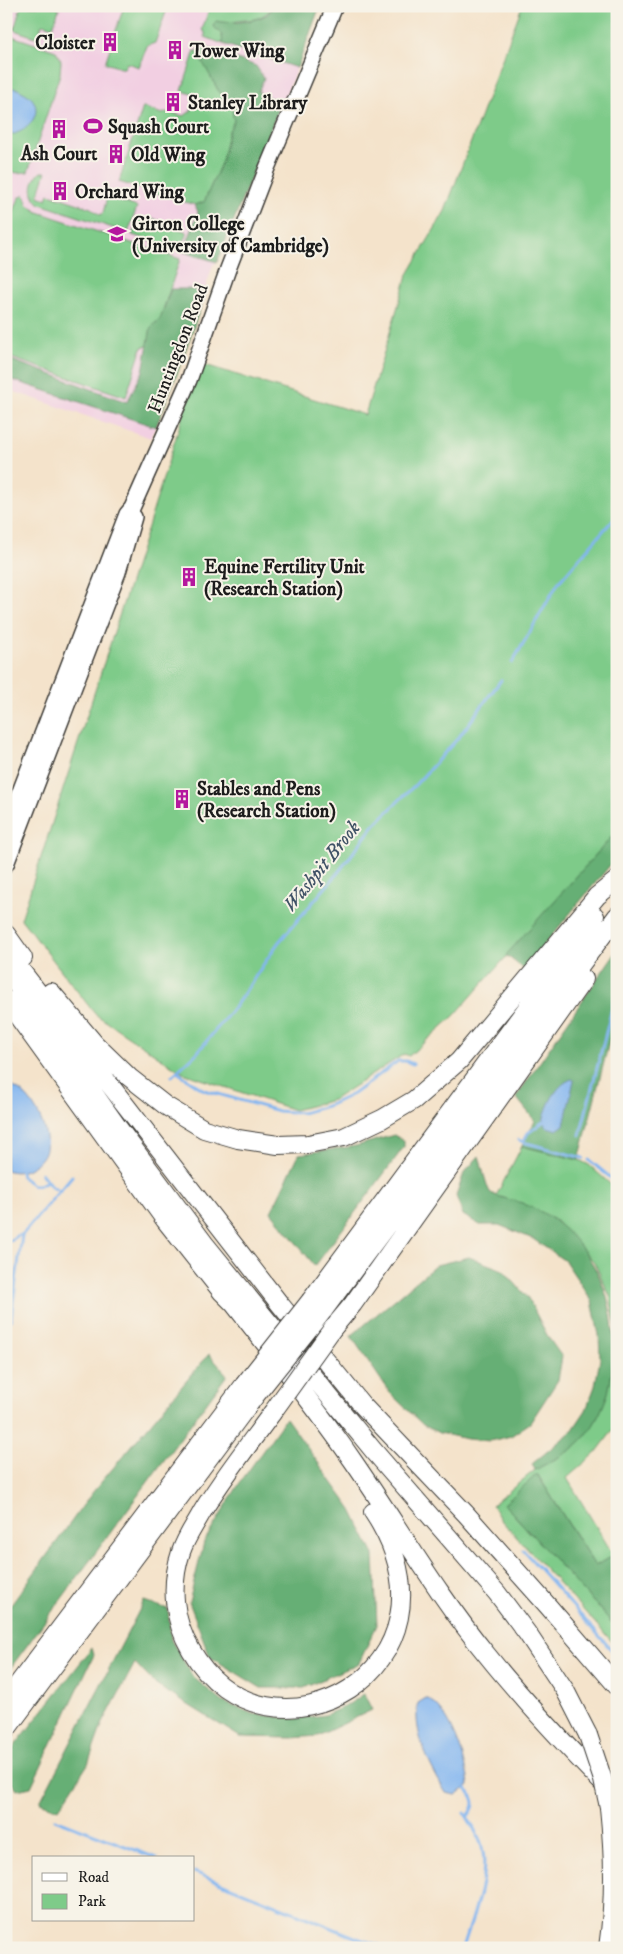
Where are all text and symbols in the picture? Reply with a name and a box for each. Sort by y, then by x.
building icon: Cloister [99,31,121,53]
place label: Cloister [35,32,96,55]
building icon: Tower Wing [164,39,186,61]
place label: Tower Wing [189,40,285,63]
building icon: Stanley Library [162,91,184,113]
place label: Stanley Library [188,92,308,115]
sports icon: Squash Court [82,115,104,137]
place label: Squash Court [108,116,210,140]
building icon: Ash Court [48,118,70,140]
place label: Ash Court [20,143,98,166]
building icon: Old Wing [105,143,127,165]
place label: Old Wing [131,144,206,167]
building icon: Orchard Wing [49,180,71,202]
place label: Orchard Wing [75,181,184,204]
place label: Girton College (University of Cambridge) [132,213,329,258]
school or university icon: Girton College (University of Cambridge) [106,223,128,245]
street label: Huntingdon Road [143,280,214,417]
place label: Equine Fertility Unit (Research Station) [204,556,366,601]
building icon: Equine Fertility Unit (Research Station) [178,566,200,588]
place label: Stables and Pens (Research Station) [197,778,336,823]
building icon: Stables and Pens (Research Station) [171,788,193,810]
water label: Washpit Brook [278,816,367,917]
legend [32,1856,195,1922]
text: Road [78,1868,110,1887]
text: Park [78,1892,107,1911]

